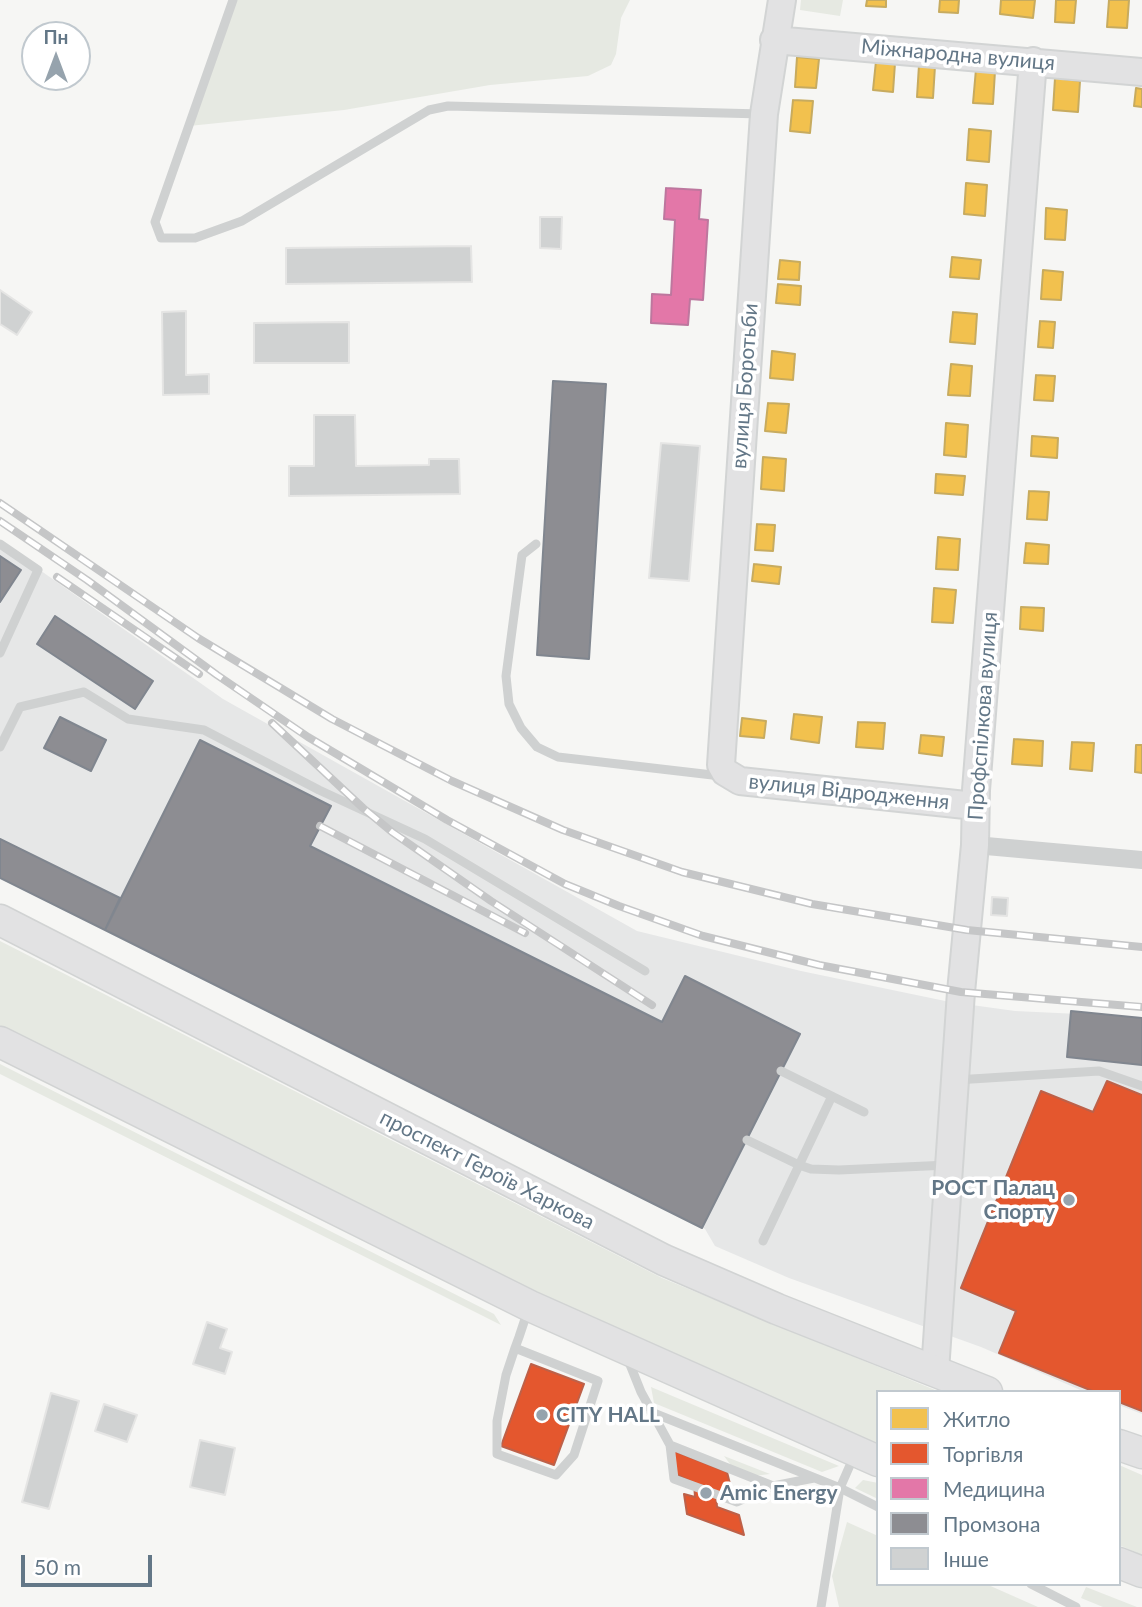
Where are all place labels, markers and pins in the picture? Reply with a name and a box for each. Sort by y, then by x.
place label: РОСТ Палац Спорту [931,1175,1055,1225]
marker: РОСТ Палац Спорту [1061,1192,1077,1208]
place label: CITY HALL [556,1402,660,1428]
marker: CITY HALL [534,1407,550,1423]
place label: Amic Energy [720,1480,837,1506]
marker: Amic Energy [698,1485,714,1501]

